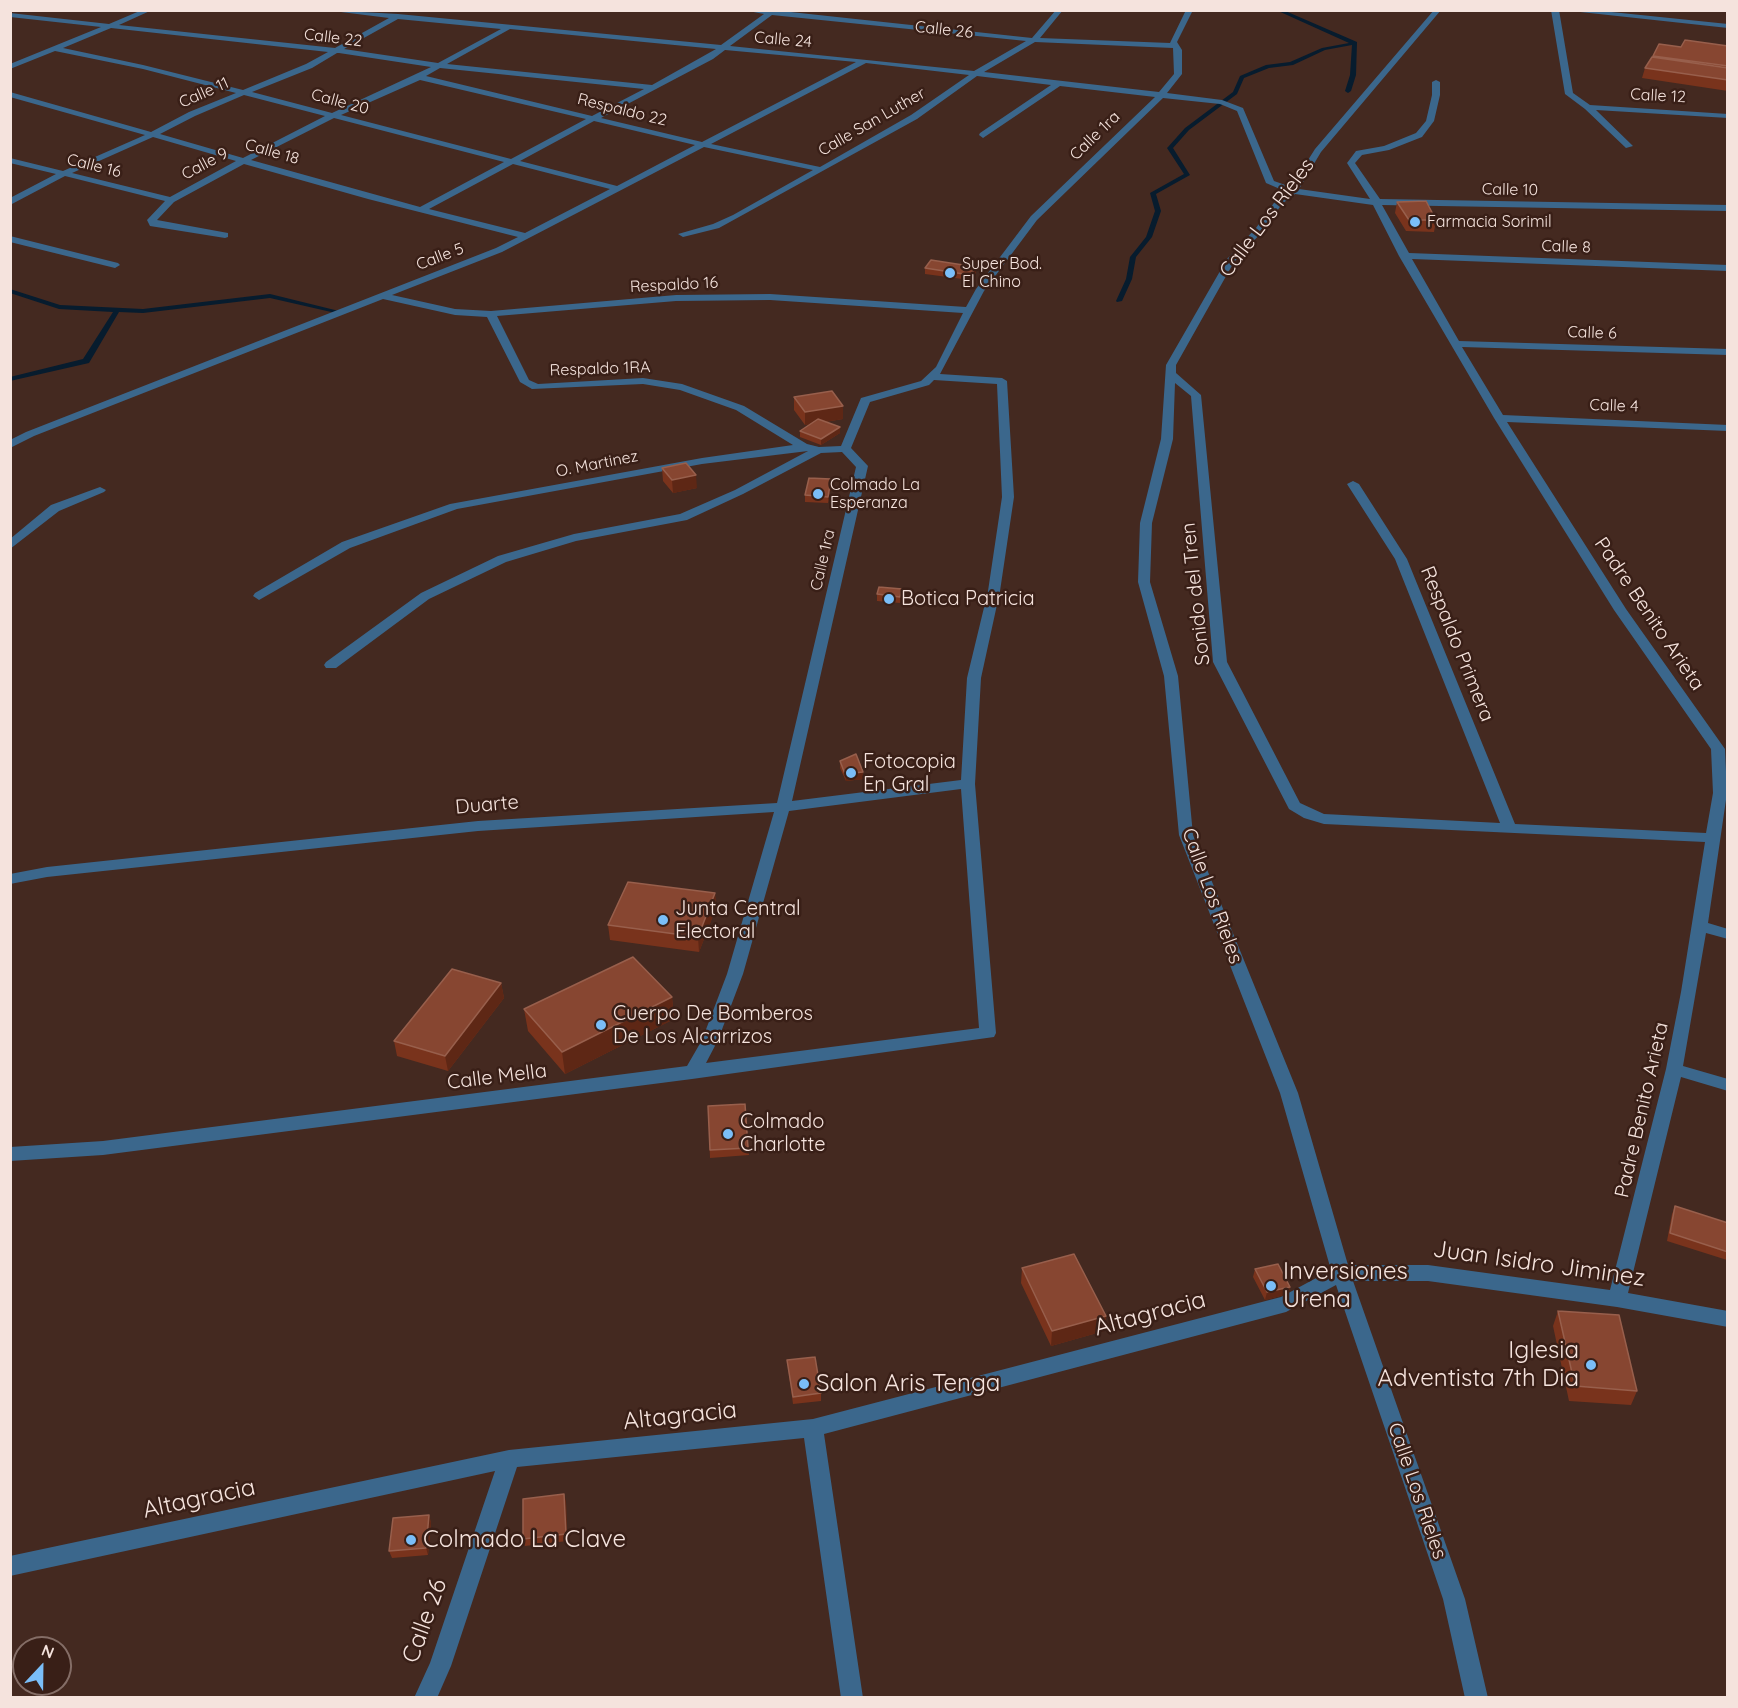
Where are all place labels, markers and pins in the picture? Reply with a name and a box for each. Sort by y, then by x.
place label: Farmacia Sorimil [1427,212,1552,232]
marker: Farmacia Sorimil [1408,215,1422,229]
place label: Super Bod. El Chino [962,254,1042,292]
marker: Super Bod. El Chino [943,266,957,280]
place label: Colmado La Esperanza [830,475,920,513]
marker: Colmado La Esperanza [811,487,825,501]
place label: Botica Patricia [901,587,1035,611]
marker: Botica Patricia [882,592,896,606]
place label: Fotocopia En Gral [863,750,956,797]
marker: Fotocopia En Gral [844,766,858,780]
place label: Junta Central Electoral [675,897,801,944]
marker: Junta Central Electoral [656,913,670,927]
place label: Cuerpo De Bomberos De Los Alcarrizos [613,1002,813,1049]
marker: Cuerpo De Bomberos De Los Alcarrizos [594,1018,608,1032]
place label: Colmado Charlotte [740,1110,825,1157]
marker: Colmado Charlotte [721,1127,735,1141]
place label: Inversiones Urena [1283,1258,1408,1314]
marker: Inversiones Urena [1264,1279,1278,1293]
place label: Iglesia Adventista 7th Dia [1378,1337,1579,1393]
marker: Iglesia Adventista 7th Dia [1584,1358,1598,1372]
place label: Salon Aris Tenga [816,1370,1000,1398]
marker: Salon Aris Tenga [797,1377,811,1391]
place label: Colmado La Clave [423,1526,626,1554]
marker: Colmado La Clave [404,1533,418,1547]

